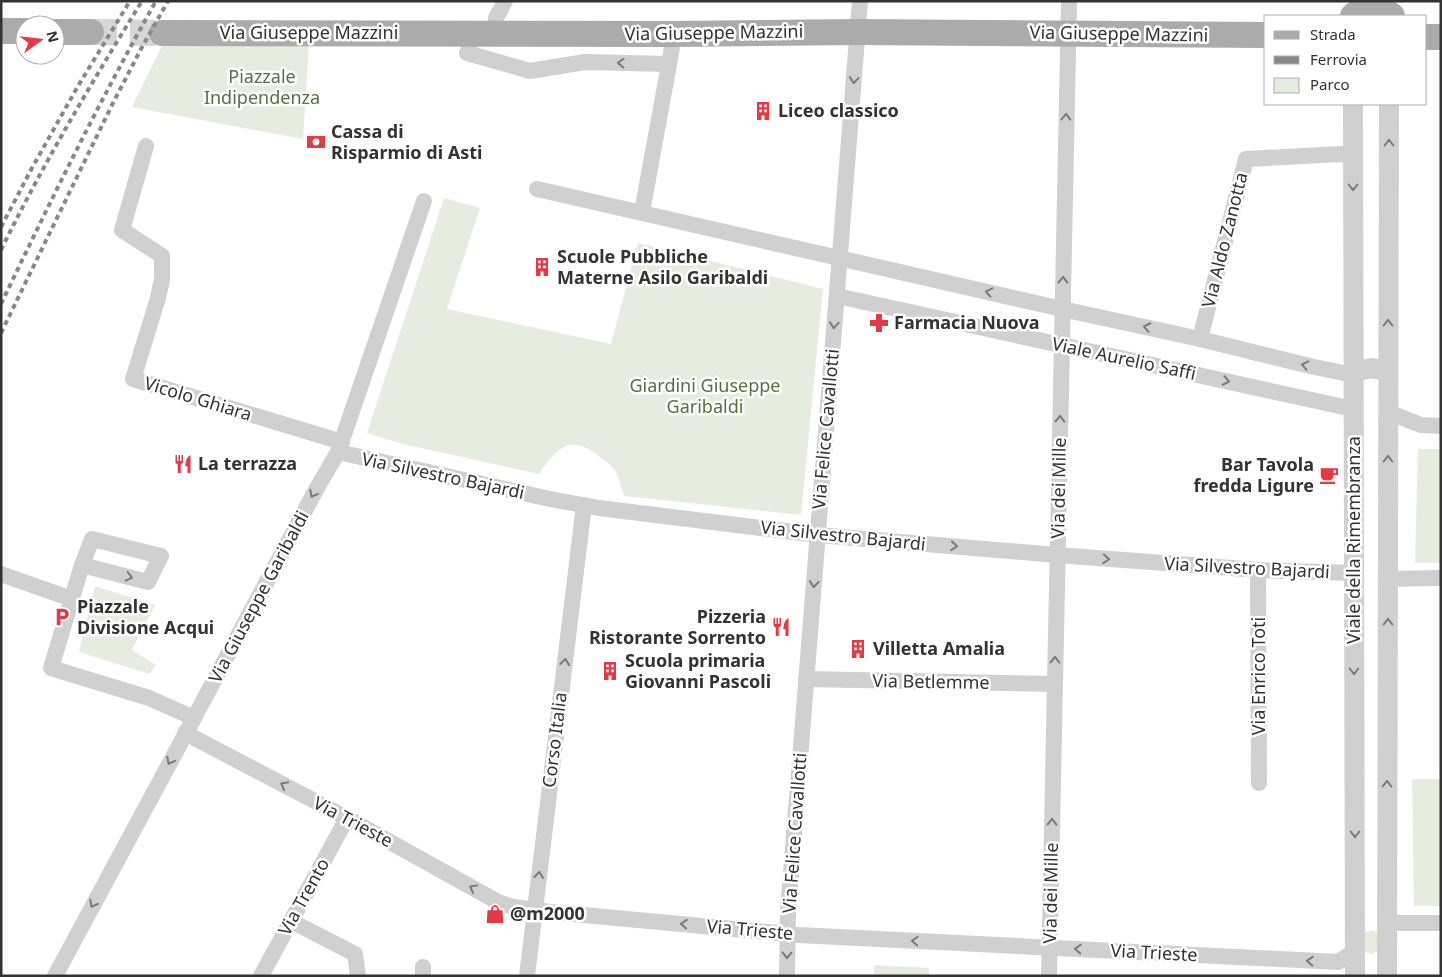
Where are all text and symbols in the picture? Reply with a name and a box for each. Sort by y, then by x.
north arrow [15,15,65,65]
legend [1264,15,1427,105]
street label: Via Giuseppe Mazzini [624,18,803,46]
street label: Via Giuseppe Mazzini [1030,19,1209,47]
street label: Via Giuseppe Mazzini [220,20,398,44]
text: Strada [1310,24,1356,44]
text: N [42,29,64,44]
text: Ferrovia [1310,49,1367,69]
one-way arrow [616,58,624,68]
park label: Piazzale Indipendenza [204,64,320,109]
text: Parco [1310,74,1350,94]
one-way arrow [849,76,860,84]
place label: Liceo classico [778,98,899,122]
building icon: Liceo classico [752,100,774,122]
one-way arrow [1061,113,1071,120]
place label: Cassa di Risparmio di Asti [331,119,482,164]
bank icon: Cassa di Risparmio di Asti [305,131,327,153]
one-way arrow [1384,139,1394,147]
street label: Via Aldo Zanotta [1196,170,1252,310]
one-way arrow [1348,184,1358,192]
place label: Scuole Pubbliche Materne Asilo Garibaldi [557,244,768,289]
building icon: Scuole Pubbliche Materne Asilo Garibaldi [531,256,553,278]
one-way arrow [1058,275,1068,283]
one-way arrow [984,287,993,298]
place label: Farmacia Nuova [894,310,1039,334]
pharmacy icon: Farmacia Nuova [868,312,890,334]
one-way arrow [1383,319,1393,327]
one-way arrow [829,321,840,329]
one-way arrow [1143,322,1152,333]
street label: Viale Aurelio Saffi [1050,331,1198,385]
street label: Via Felice Cavallotti [806,348,844,510]
one-way arrow [1301,360,1310,371]
street label: Vicolo Ghiara [142,370,255,426]
park label: Giardini Giuseppe Garibaldi [629,373,781,418]
one-way arrow [1222,375,1231,386]
one-way arrow [1055,415,1065,422]
street label: Viale della Rimembranza [1341,436,1365,644]
street label: Via dei Mille [1045,437,1071,539]
street label: Via Silvestro Bajardi [360,446,527,504]
place label: La terrazza [198,451,297,475]
place label: Bar Tavola fredda Ligure [1193,452,1314,497]
restaurant icon: La terrazza [172,453,194,475]
one-way arrow [1383,455,1393,462]
cafe icon: Bar Tavola fredda Ligure [1318,464,1340,486]
one-way arrow [309,489,319,498]
street label: Via Giuseppe Garibaldi [203,506,314,687]
street label: Via Silvestro Bajardi [759,514,927,556]
one-way arrow [950,541,958,552]
street label: Via Silvestro Bajardi [1164,551,1330,583]
one-way arrow [1102,553,1110,564]
one-way arrow [125,571,134,582]
one-way arrow [809,580,820,588]
place label: Piazzale Divisione Acqui [77,594,214,639]
place label: Pizzeria Ristorante Sorrento [589,604,766,649]
parking icon: Piazzale Divisione Acqui [51,606,73,628]
restaurant icon: Pizzeria Ristorante Sorrento [770,616,792,638]
street label: Via Enrico Toti [1246,617,1270,735]
one-way arrow [1383,617,1393,625]
place label: Villetta Amalia [873,636,1005,660]
building icon: Villetta Amalia [847,638,869,660]
place label: Scuola primaria Giovanni Pascoli [625,648,771,693]
one-way arrow [1050,655,1060,663]
one-way arrow [559,657,570,665]
building icon: Scuola primaria Giovanni Pascoli [599,660,621,682]
street label: Via Betlemme [872,668,990,694]
one-way arrow [1349,668,1359,676]
street label: Corso Italia [536,691,572,789]
street label: Via Felice Cavallotti [776,752,812,914]
one-way arrow [167,756,177,765]
one-way arrow [1382,780,1392,788]
one-way arrow [281,781,290,791]
street label: Via Trieste [309,790,397,852]
one-way arrow [1047,818,1057,826]
one-way arrow [1350,830,1360,838]
street label: Via dei Mille [1037,842,1063,944]
street label: Via Trento [272,853,334,940]
one-way arrow [533,871,544,879]
one-way arrow [470,884,479,894]
one-way arrow [89,899,99,908]
place label: @m2000 [510,901,585,925]
shop icon: @m2000 [484,903,506,925]
street label: Via Trieste [706,913,794,945]
one-way arrow [679,919,687,930]
one-way arrow [911,935,919,946]
street label: Via Trieste [1110,938,1198,966]
one-way arrow [1073,943,1081,954]
one-way arrow [782,951,792,959]
one-way arrow [1306,955,1314,966]

